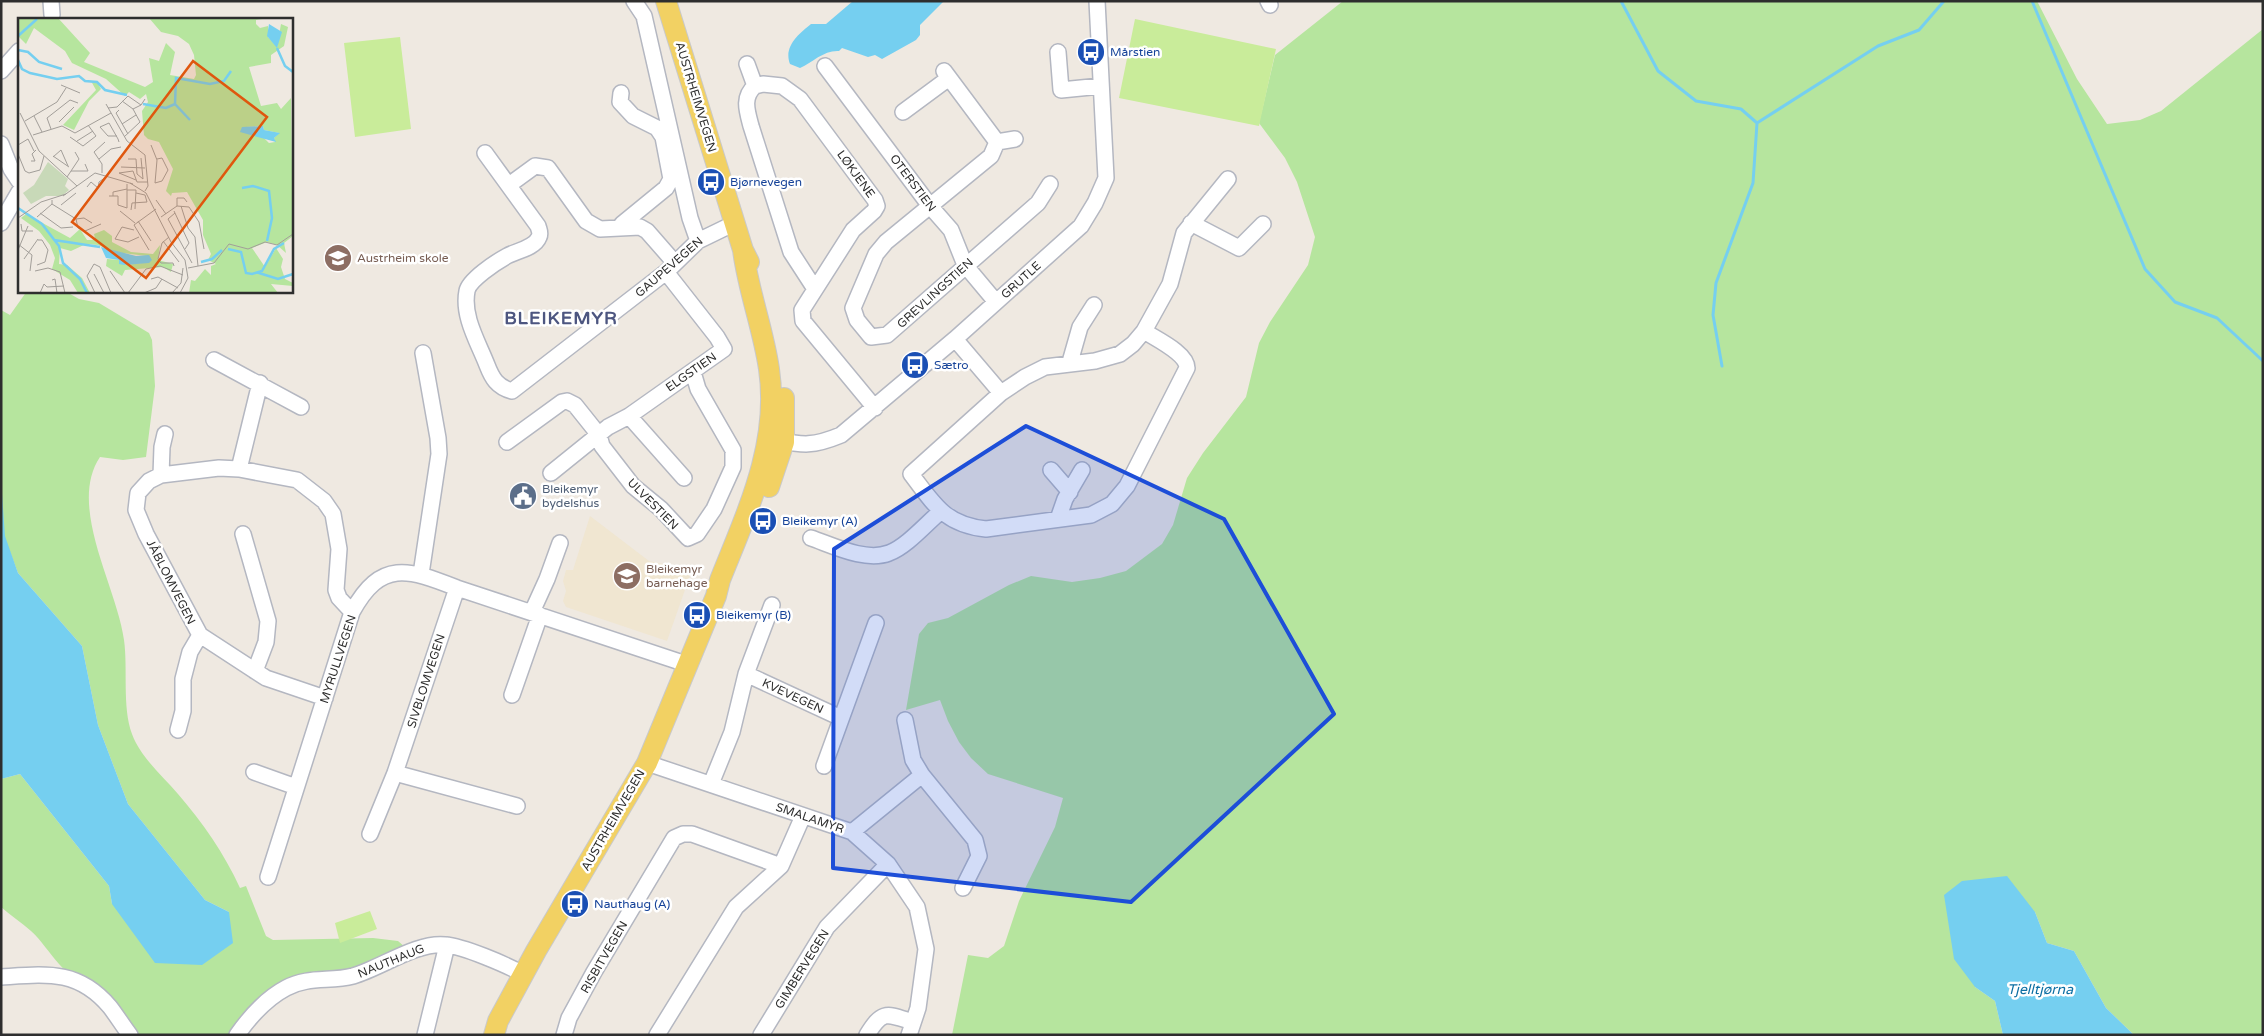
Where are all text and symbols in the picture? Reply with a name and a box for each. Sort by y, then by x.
inset map [18,18,292,292]
bus stop icon: Mårstien [1076,37,1106,67]
street label: AUSTRHEIMVEGEN [673,40,719,154]
place label: Mårstien [1110,45,1160,59]
street label: LØKJENE [834,148,878,201]
street label: OTERSTIEN [887,152,939,214]
bus stop icon: Bjørnevegen [696,167,726,197]
place label: Bjørnevegen [730,175,802,189]
street label: GAUPEVEGEN [632,234,706,300]
school or university icon: Austrheim skole [323,243,353,273]
place label: Austrheim skole [357,251,449,265]
street label: GREVLINGSTIEN [894,255,976,331]
street label: GRUTLE [998,258,1044,301]
district label: BLEIKEMYR [504,307,618,329]
street label: ELGSTIEN [663,349,719,395]
bus stop icon: Sætro [900,350,930,380]
place label: Sætro [934,358,969,372]
street label: ULVESTIEN [625,476,681,532]
public building icon: Bleikemyr bydelshus [508,481,538,511]
place label: Bleikemyr bydelshus [542,482,600,510]
bus stop icon: Bleikemyr (A) [748,506,778,536]
place label: Bleikemyr (A) [782,514,858,528]
street label: JÅBLOMVEGEN [144,537,198,627]
school or university icon: Bleikemyr barnehage [612,561,642,591]
place label: Bleikemyr barnehage [646,562,708,590]
bus stop icon: Bleikemyr (B) [682,600,712,630]
place label: Bleikemyr (B) [716,608,791,622]
street label: MYRULLVEGEN [317,613,359,705]
street label: SIVBLOMVEGEN [404,632,448,730]
street label: KVEVEGEN [760,676,826,716]
street label: AUSTRHEIMVEGEN [578,767,648,873]
street label: SMALAMYR [774,800,846,836]
bus stop icon: Nauthaug (A) [560,889,590,919]
place label: Nauthaug (A) [594,897,671,911]
street label: RISBITVEGEN [578,918,630,996]
street label: GIMBERVEGEN [772,927,832,1011]
street label: NAUTHAUG [356,941,426,981]
water label: Tjelltjørna [2007,981,2074,998]

